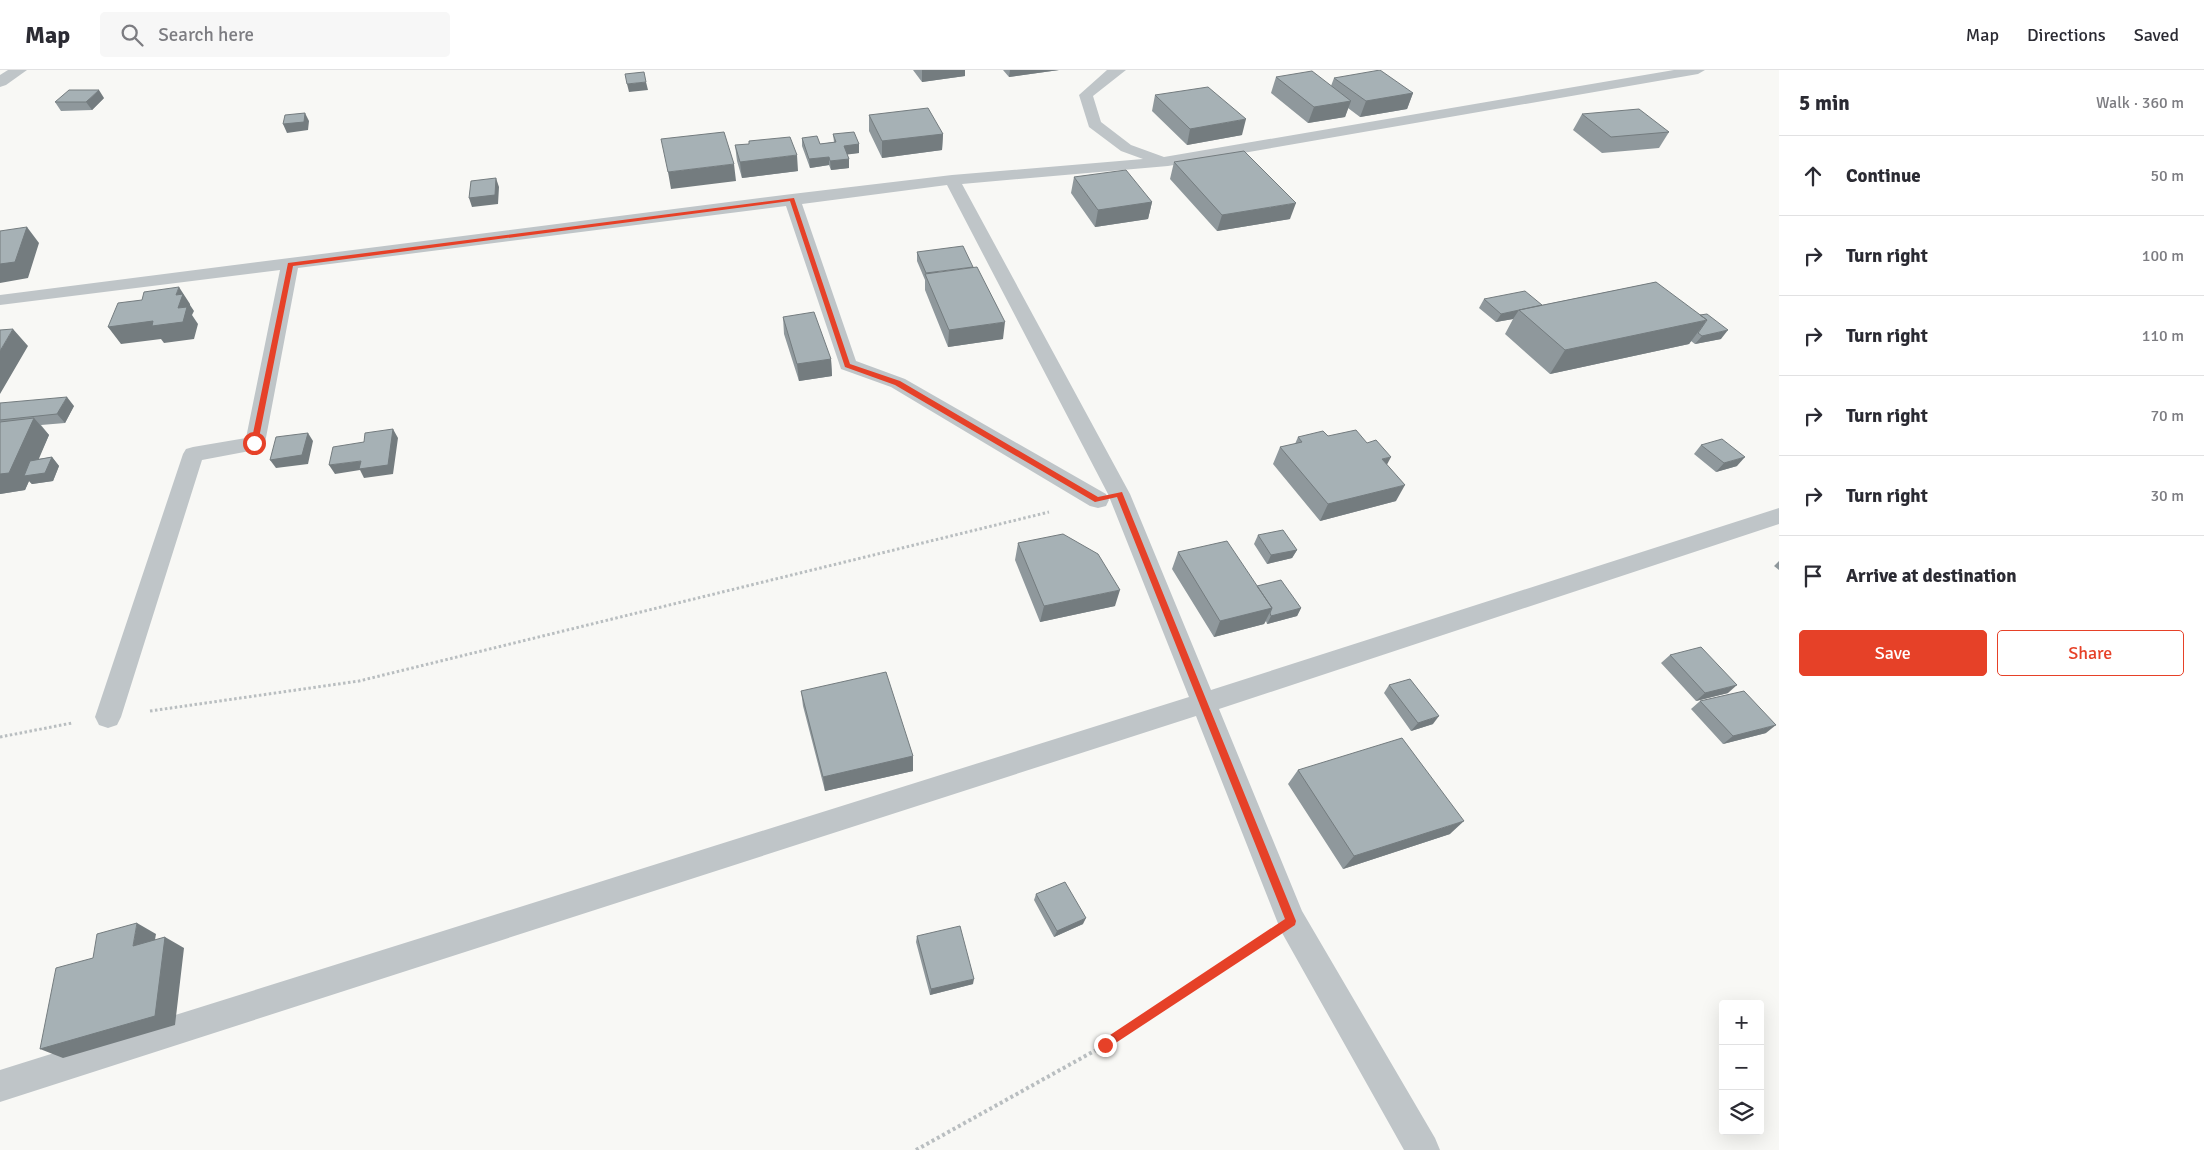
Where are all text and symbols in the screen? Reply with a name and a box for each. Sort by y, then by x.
search box [100,12,450,57]
text: Map [25,20,70,50]
icon: search [118,21,146,49]
text: Search here [158,23,254,47]
text: Map [1966,24,1999,46]
text: Directions [2027,24,2106,46]
text: Saved [2134,24,2179,46]
text: 5 min [1799,90,1850,116]
text: Walk · 360 m [2096,93,2184,113]
icon: ahead [1799,162,1827,190]
text: Continue [1846,164,1921,188]
text: 50 m [2150,166,2184,186]
icon: right [1799,242,1827,270]
text: Turn right [1846,244,1928,268]
text: 100 m [2142,246,2184,266]
icon: right [1799,322,1827,350]
text: Turn right [1846,324,1928,348]
text: 110 m [2142,326,2184,346]
icon: right [1799,402,1827,430]
text: Turn right [1846,404,1928,428]
text: 70 m [2150,406,2184,426]
route start [243,432,266,455]
icon: right [1799,482,1827,510]
text: Turn right [1846,484,1928,508]
text: 30 m [2150,486,2184,506]
icon: arrive [1799,562,1827,590]
text: Arrive at destination [1846,564,2017,588]
button: Save [1799,630,1987,676]
button: Share [1997,630,2184,676]
map controls [1719,1000,1764,1135]
button: + [1719,1000,1764,1045]
route end [1094,1034,1117,1057]
button: − [1719,1045,1764,1090]
button: layers [1719,1090,1764,1135]

